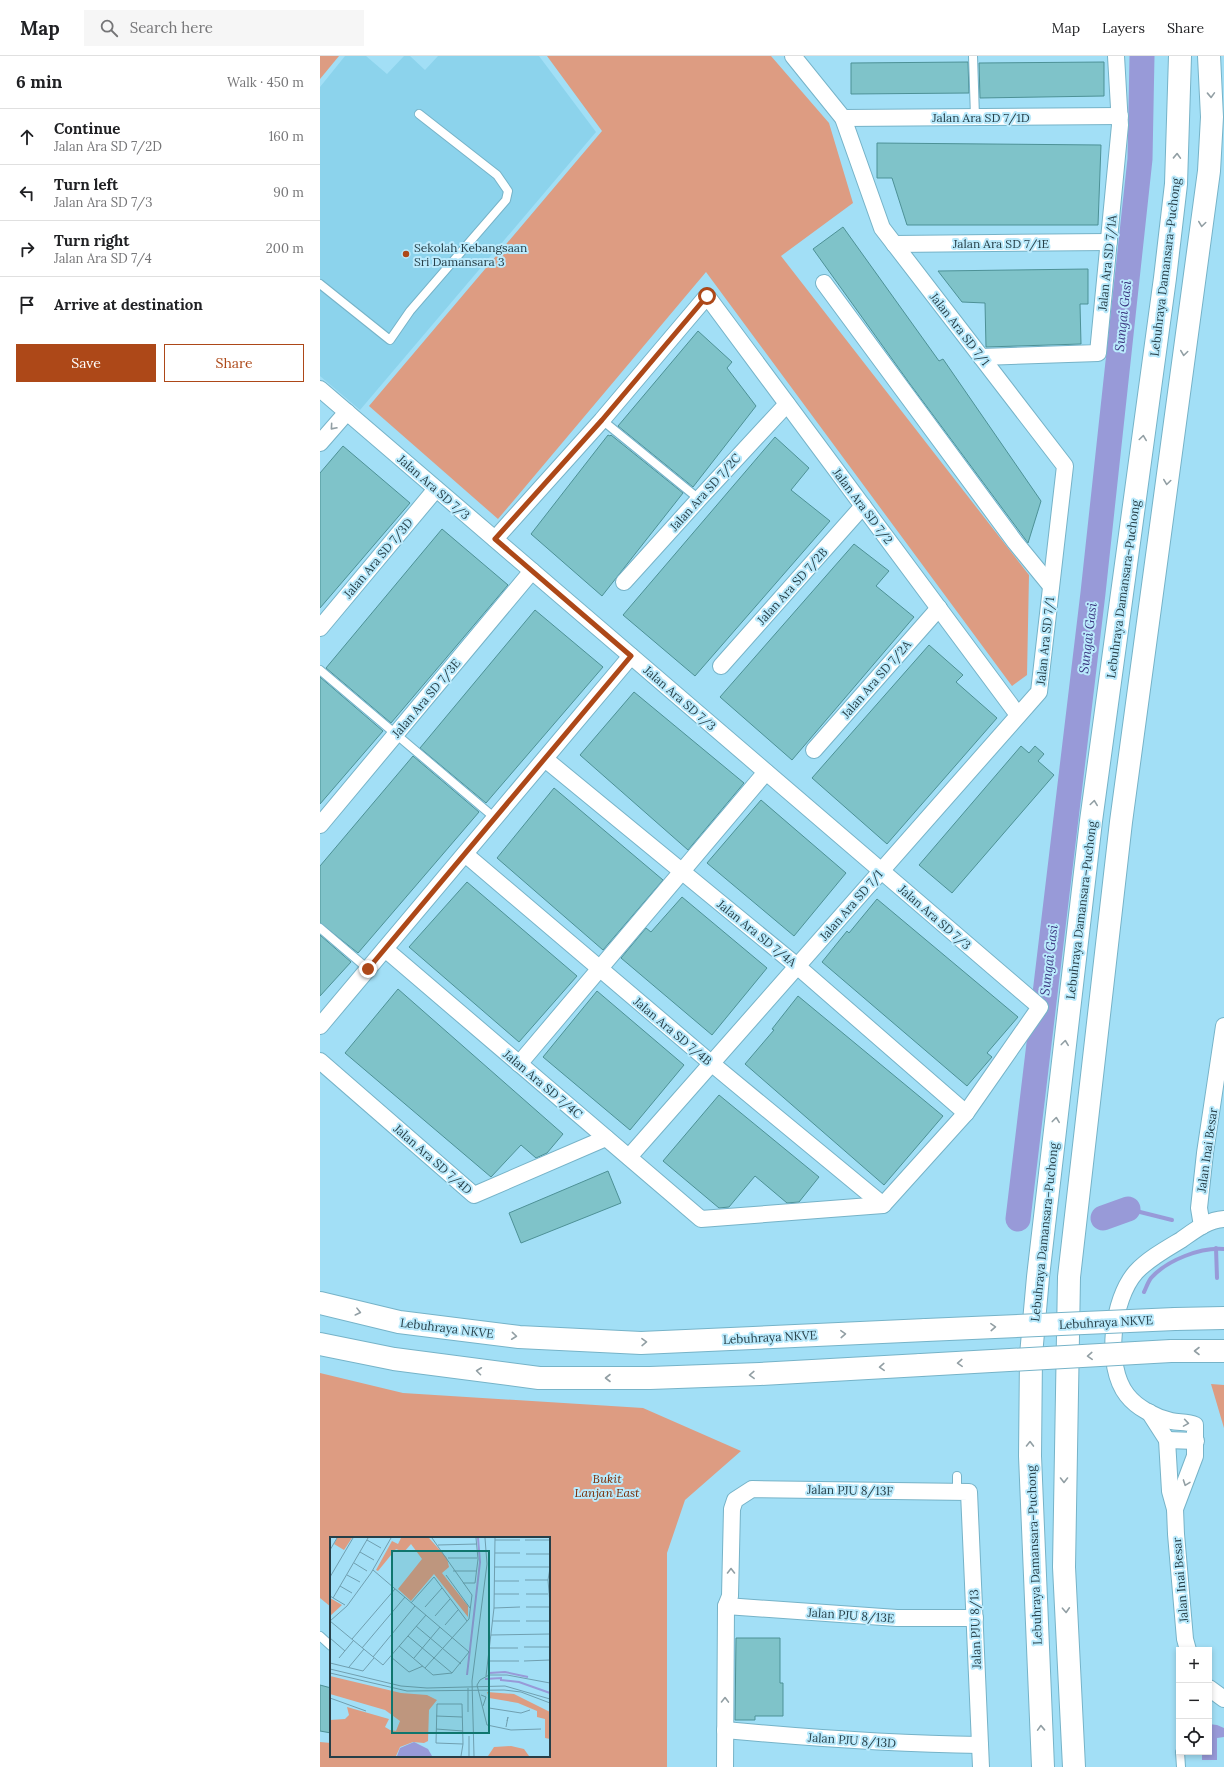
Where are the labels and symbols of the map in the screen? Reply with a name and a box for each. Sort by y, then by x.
one-way arrow [1207,92,1215,98]
street label: Jalan Ara SD 7/1D [931,110,1030,126]
one-way arrow [1173,153,1181,159]
street label: Lebuhraya Damansara–Puchong [1147,176,1183,357]
street label: Jalan Ara SD 7/1A [1094,214,1121,313]
one-way arrow [1197,221,1206,227]
street label: Jalan Ara SD 7/1E [952,236,1049,252]
place label: Sekolah Kebangsaan Sri Damansara 3 [414,240,527,269]
marker: Sekolah Kebangsaan Sri Damansara 3 [401,249,411,259]
water label: Sungai Gasi [1111,279,1135,352]
route start [698,287,716,305]
street label: Jalan Ara SD 7/1 [925,289,993,369]
one-way arrow [1180,350,1189,356]
one-way arrow [331,423,338,430]
one-way arrow [1138,435,1147,441]
street label: Jalan Ara SD 7/2C [666,450,745,535]
street label: Jalan Ara SD 7/3 [393,451,473,523]
street label: Jalan Ara SD 7/2 [828,464,896,547]
one-way arrow [1163,479,1172,485]
street label: Lebuhraya Damansara–Puchong [1103,499,1143,679]
street label: Jalan Ara SD 7/3D [340,515,417,602]
street label: Jalan Ara SD 7/2B [753,545,831,629]
street label: Jalan Ara SD 7/1 [1033,596,1058,687]
water label: Sungai Gasi [1075,601,1101,674]
street label: Jalan Ara SD 7/2A [837,637,915,722]
street label: Jalan Ara SD 7/3E [388,656,464,742]
street label: Jalan Ara SD 7/3 [639,662,719,734]
one-way arrow [1089,800,1098,806]
street label: Lebuhraya Damansara–Puchong [1063,819,1099,1000]
street label: Jalan Ara SD 7/1 [816,867,886,945]
street label: Jalan Ara SD 7/3 [894,881,974,953]
street label: Jalan Ara SD 7/4A [713,896,800,971]
water label: Sungai Gasi [1036,923,1062,996]
route end [359,960,377,978]
street label: Jalan Ara SD 7/4B [629,993,715,1069]
one-way arrow [1060,1040,1069,1046]
street label: Jalan Ara SD 7/4C [499,1046,586,1123]
street label: Jalan Inai Besar [1194,1106,1220,1194]
one-way arrow [1051,1117,1060,1123]
street label: Jalan Ara SD 7/4D [389,1120,475,1198]
street label: Lebuhraya Damansara–Puchong [1027,1141,1061,1322]
one-way arrow [355,1308,361,1316]
street label: Lebuhraya NKVE [1059,1312,1153,1332]
street label: Lebuhraya NKVE [399,1315,495,1341]
one-way arrow [990,1323,996,1331]
street label: Lebuhraya NKVE [723,1327,817,1347]
one-way arrow [840,1330,846,1338]
one-way arrow [511,1331,517,1340]
one-way arrow [641,1338,647,1347]
one-way arrow [1194,1347,1200,1355]
one-way arrow [1087,1351,1093,1360]
one-way arrow [957,1358,963,1367]
one-way arrow [879,1363,885,1372]
one-way arrow [476,1367,482,1376]
one-way arrow [749,1370,755,1379]
one-way arrow [605,1374,611,1382]
one-way arrow [1183,1418,1190,1427]
one-way arrow [1026,1441,1034,1447]
street label: Lebuhraya Damansara–Puchong [1023,1465,1045,1645]
park label: Bukit Lanjan East [575,1471,640,1500]
one-way arrow [1060,1477,1069,1483]
one-way arrow [1182,1479,1190,1486]
street label: Jalan PJU 8/13F [806,1482,894,1499]
street label: Jalan Inai Besar [1169,1536,1191,1624]
inset map [330,1537,550,1757]
one-way arrow [727,1568,735,1574]
street label: Jalan PJU 8/13 [966,1589,985,1670]
street label: Jalan PJU 8/13E [806,1604,895,1627]
one-way arrow [1062,1607,1070,1613]
one-way arrow [721,1697,729,1703]
one-way arrow [1037,1725,1045,1731]
street label: Jalan PJU 8/13D [806,1729,897,1752]

